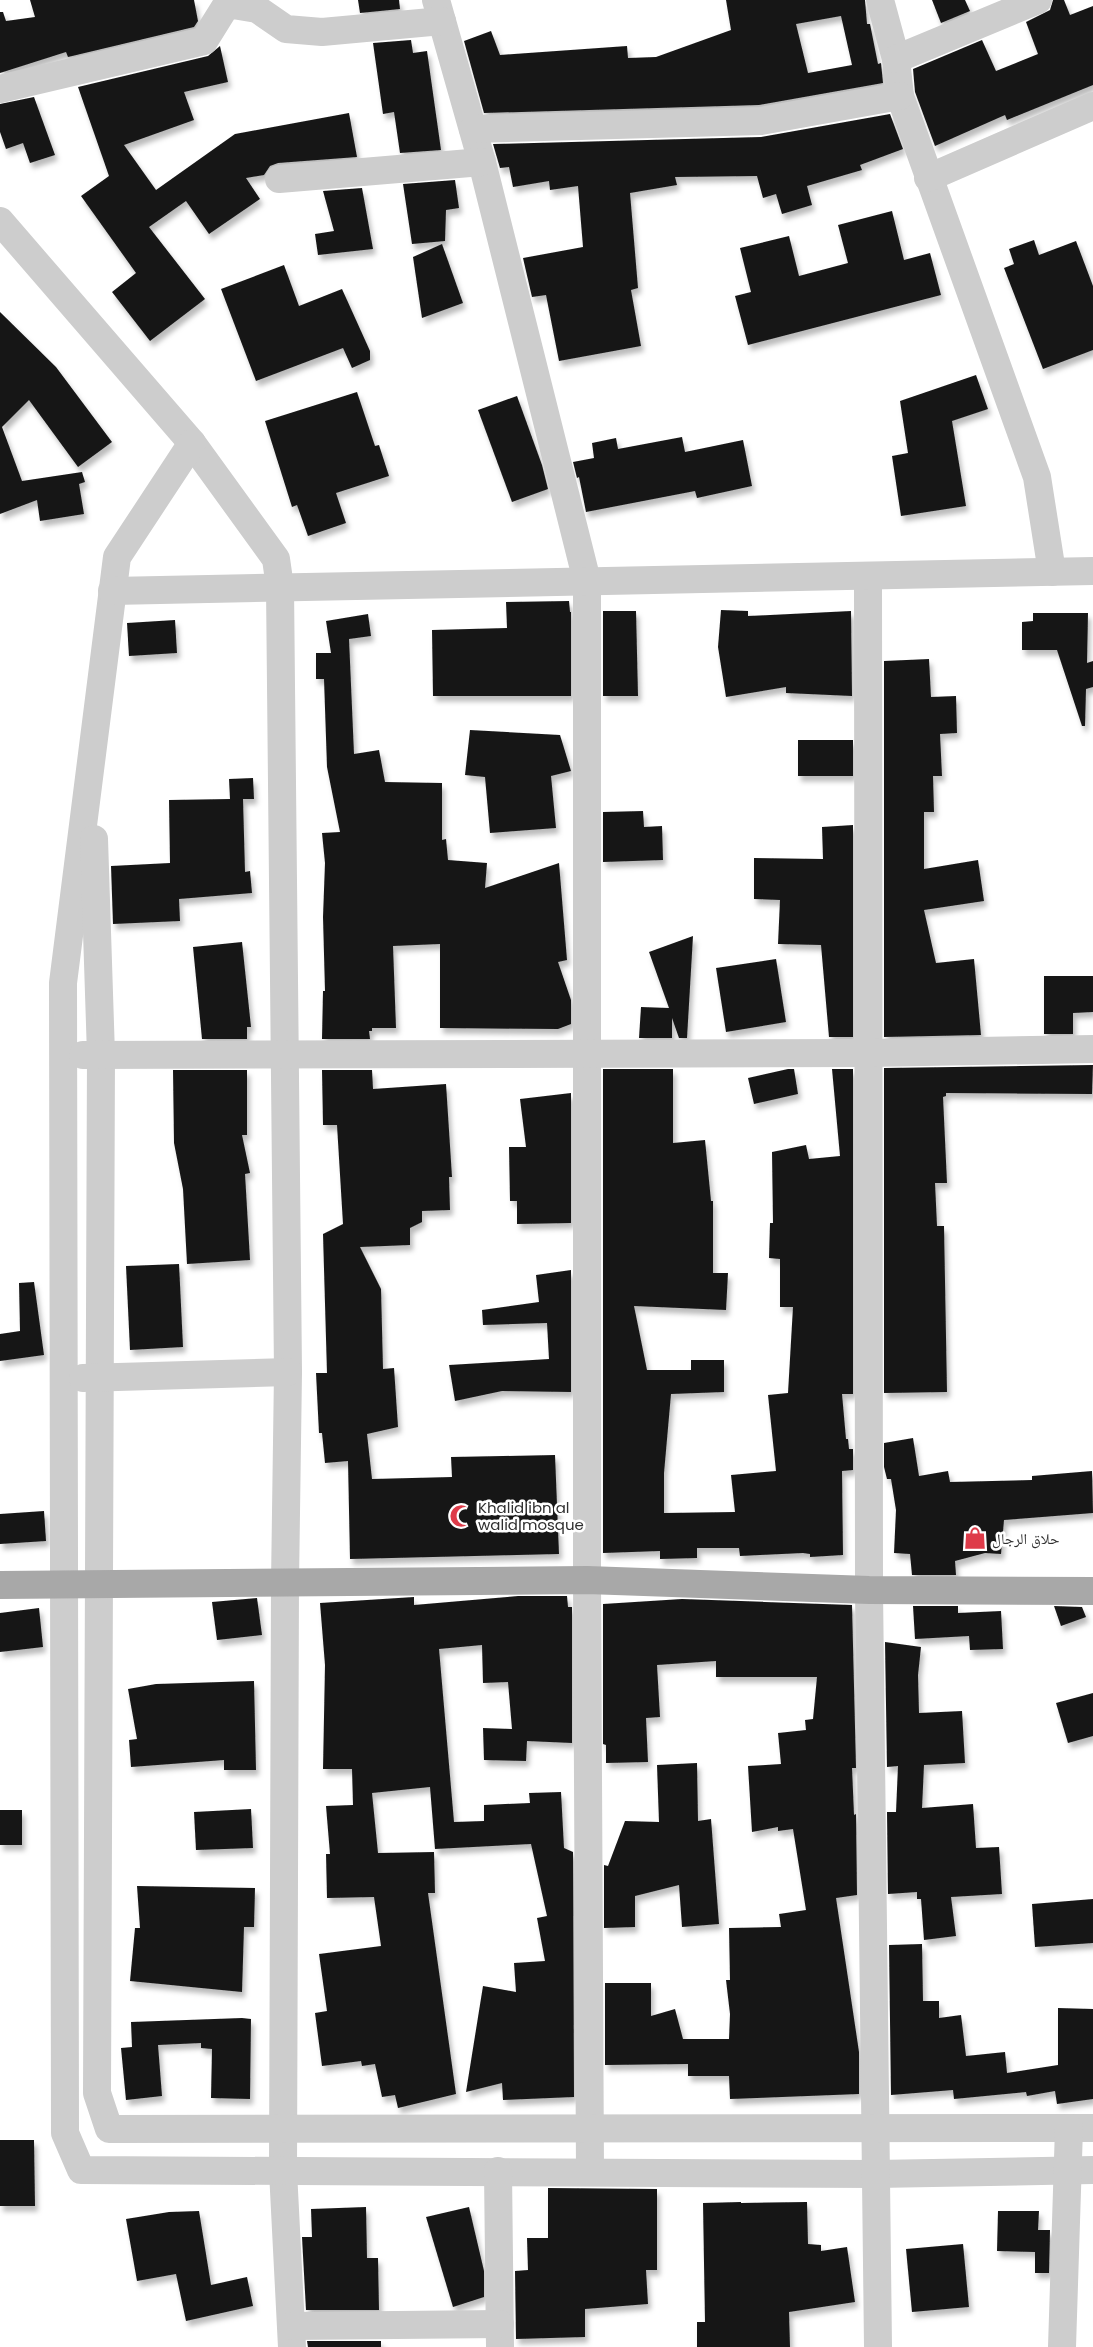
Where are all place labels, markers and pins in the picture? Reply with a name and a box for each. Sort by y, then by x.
place label: Khalid ibn al walid mosque [478,1497,584,1535]
mosque icon: Khalid ibn al walid mosque [448,1503,474,1529]
shop icon: حلاق الرجال [962,1525,988,1551]
place label: حلاق الرجال [992,1528,1060,1549]

